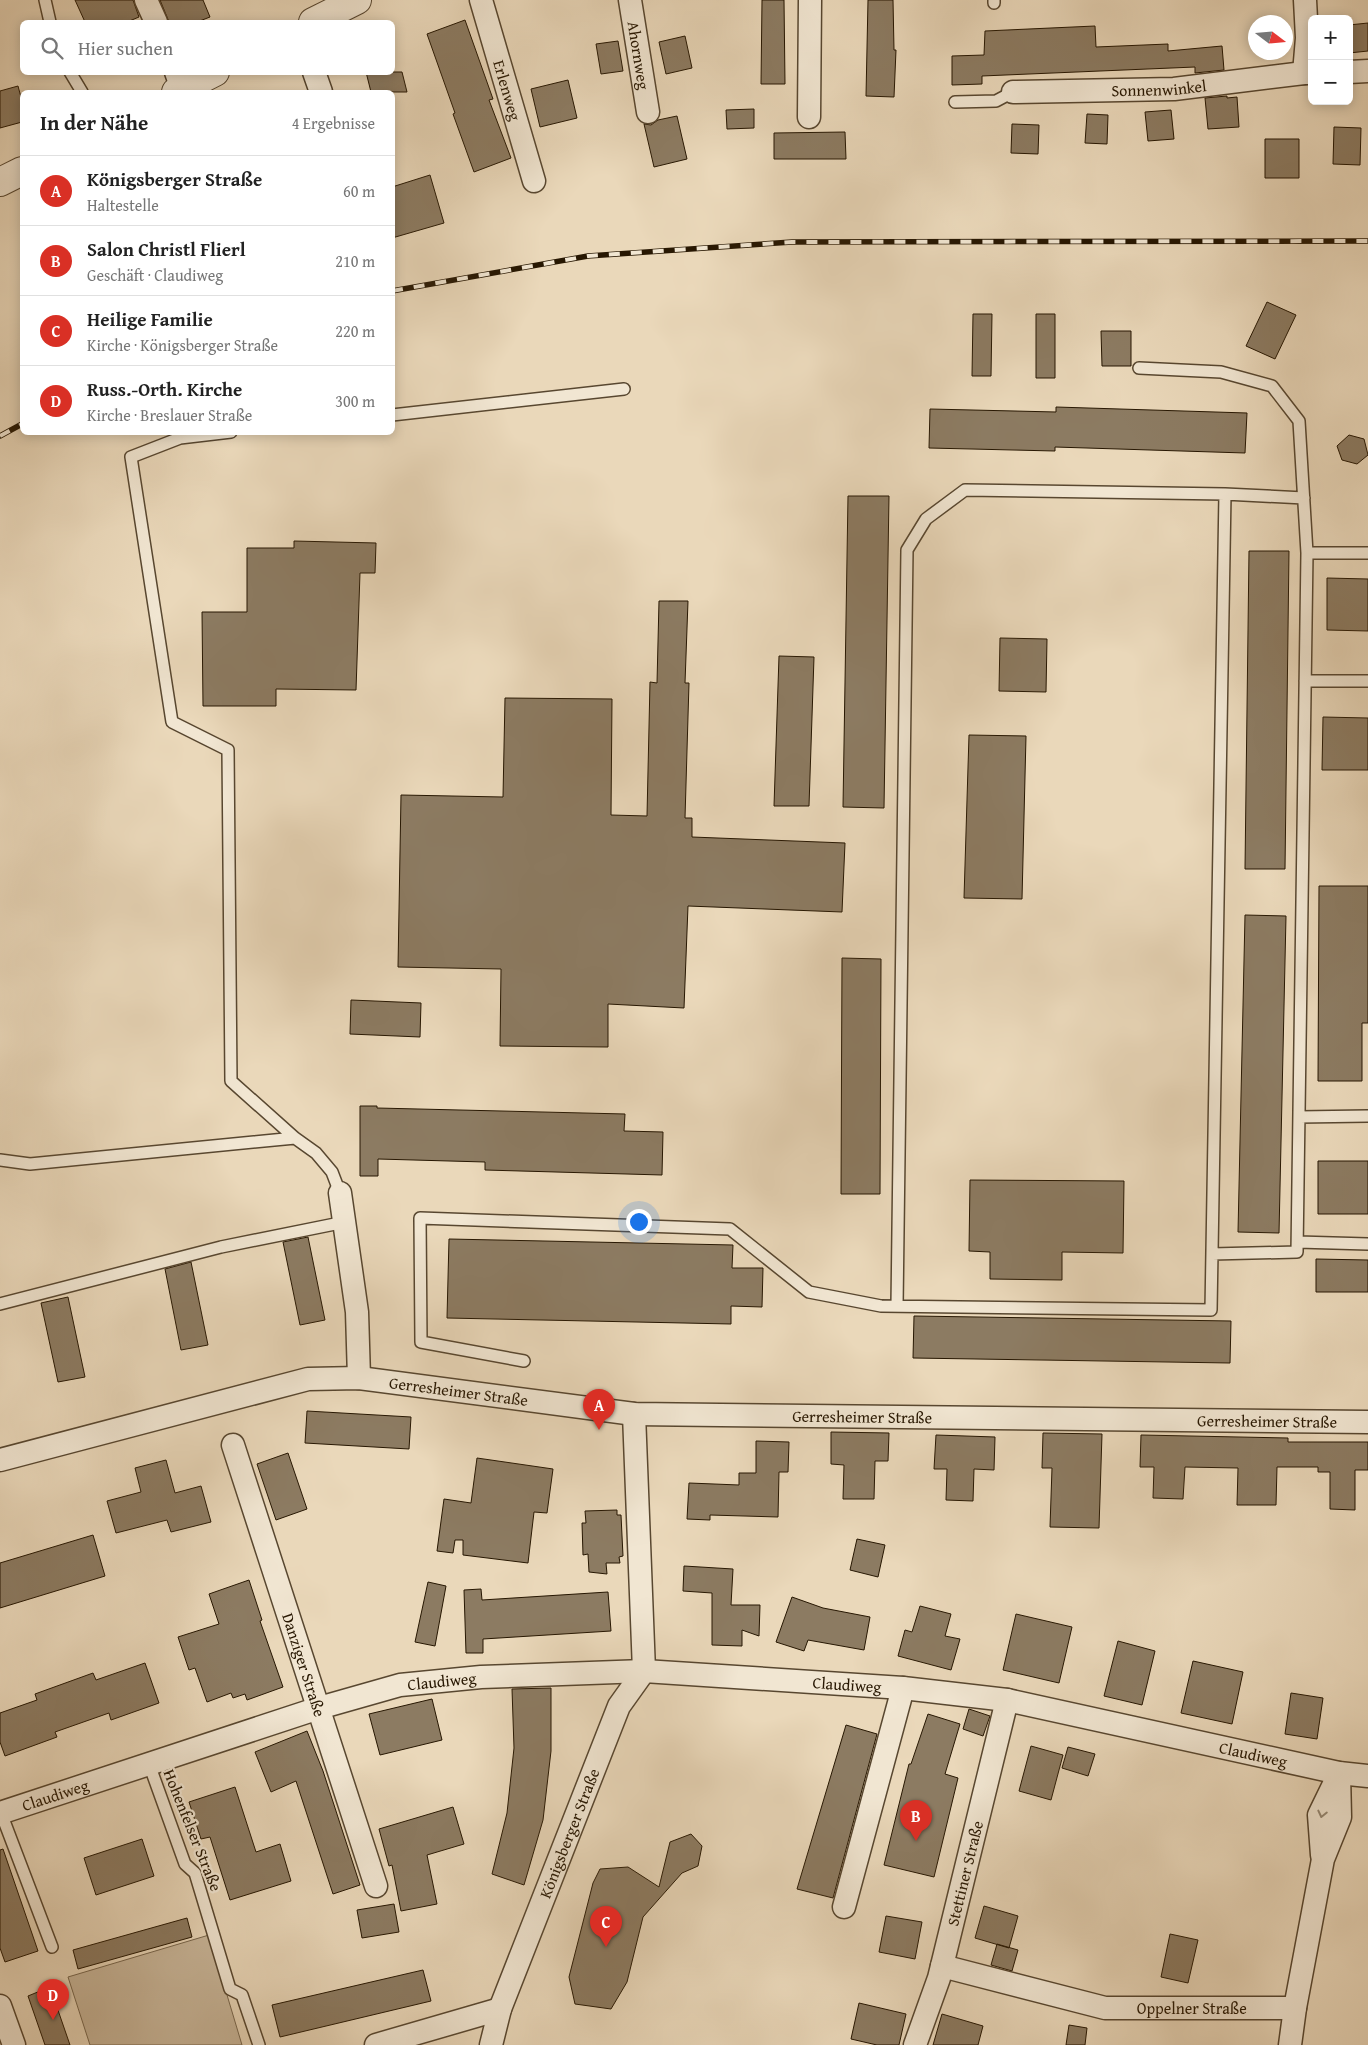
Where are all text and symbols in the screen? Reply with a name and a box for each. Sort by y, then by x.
north arrow [1248,15,1293,60]
map controls [1308,15,1353,105]
button: + [1308,15,1353,60]
street label: Ahornweg [622,19,656,91]
search box [20,20,395,75]
icon: search [38,34,66,62]
text: Hier suchen [78,34,173,62]
street label: Erlenweg [487,57,528,123]
button: − [1308,60,1353,105]
street label: Sonnenwinkel [1111,73,1208,102]
text: In der Nähe [40,107,148,138]
text: 4 Ergebnisse [292,111,375,135]
text: Königsberger Straße [87,165,262,193]
text: A [51,179,61,203]
text: 60 m [343,179,375,203]
text: Haltestelle [87,193,159,217]
text: Salon Christl Flierl [87,235,246,263]
text: B [51,249,61,273]
text: 210 m [335,249,375,273]
text: Geschäft · Claudiweg [87,263,223,287]
text: Heilige Familie [87,305,213,333]
text: C [51,319,61,343]
text: 220 m [335,319,375,343]
text: Kirche · Königsberger Straße [87,333,278,357]
text: Russ.-Orth. Kirche [87,375,242,403]
text: D [51,389,61,413]
text: 300 m [335,389,375,413]
text: Kirche · Breslauer Straße [87,403,252,427]
your location [626,1209,652,1235]
street label: Gerresheimer Straße [388,1370,530,1412]
pin: A [583,1389,615,1430]
street label: Gerresheimer Straße [792,1404,932,1429]
street label: Gerresheimer Straße [1197,1408,1337,1434]
street label: Danziger Straße [276,1610,332,1720]
street label: Claudiweg [406,1666,477,1696]
street label: Claudiweg [812,1670,882,1699]
street label: Claudiweg [1217,1735,1290,1773]
street label: Hohenfelser Straße [158,1765,228,1895]
street label: Königsberger Straße [533,1765,605,1902]
street label: Claudiweg [19,1773,92,1817]
pin: B [900,1800,932,1841]
one-way arrow [1317,1810,1328,1818]
street label: Stettiner Straße [940,1818,989,1928]
pin: C [590,1906,622,1947]
pin: D [37,1979,69,2020]
street label: Oppelner Straße [1137,1996,1247,2020]

